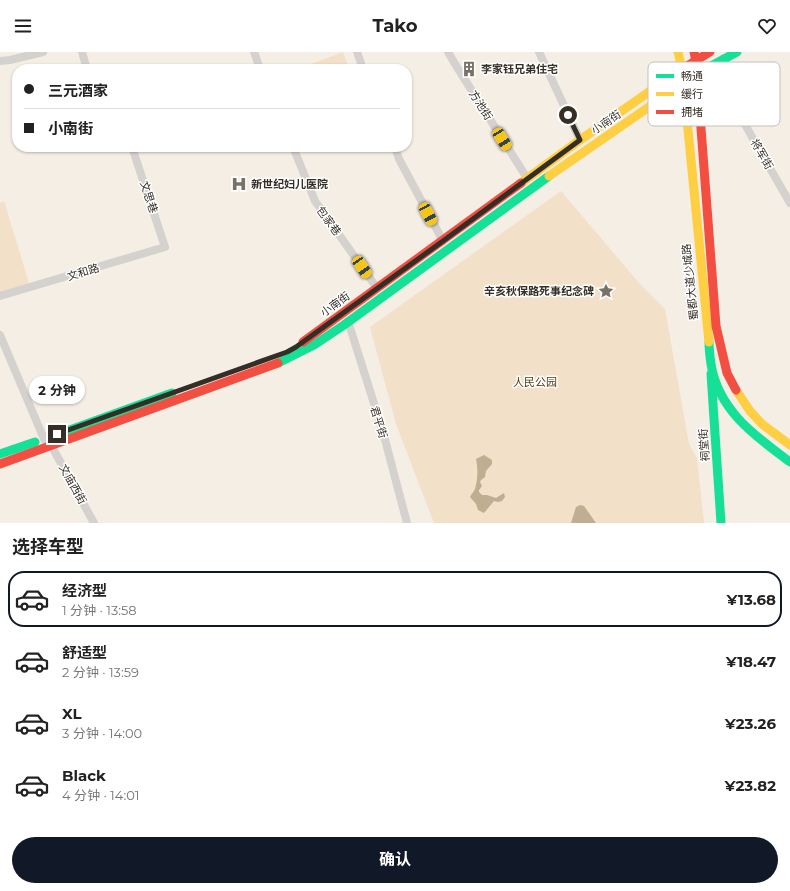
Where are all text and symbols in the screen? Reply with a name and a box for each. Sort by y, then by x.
icon: menu [12,15,34,37]
text: Tako [373,15,417,37]
icon: heart [756,15,778,37]
building icon: 李家钰兄弟住宅 [460,60,478,78]
place label: 李家钰兄弟住宅 [481,62,558,76]
legend [648,62,780,126]
text: 畅通 [681,69,703,83]
text: 三元酒家 [48,81,108,100]
street label: 方池街 [466,87,496,123]
text: 缓行 [681,87,703,101]
text: 拥堵 [681,105,703,119]
route start [559,106,577,124]
street label: 小南街 [588,107,624,137]
text: 小南街 [48,119,93,138]
car [491,126,513,152]
street label: 将军街 [748,136,776,172]
hospital icon: 新世纪妇儿医院 [230,175,248,193]
place label: 新世纪妇儿医院 [251,177,328,191]
street label: 文思巷 [137,179,161,215]
car [417,201,439,227]
street label: 包家巷 [314,204,344,238]
street label: 蜀都大道少城路 [679,243,701,321]
car [350,254,374,280]
street label: 文和路 [65,260,101,284]
place icon: 辛亥秋保路死事纪念碑 [597,282,615,300]
place label: 辛亥秋保路死事纪念碑 [484,284,594,298]
street label: 小南街 [318,289,352,319]
park label: 人民公园 [513,375,557,389]
callout: 2 分钟 [29,376,85,404]
text: 2 分钟 [38,382,76,398]
street label: 君平街 [367,404,391,440]
route end [48,425,66,443]
street label: 祠堂街 [696,428,712,462]
street label: 文庙西街 [56,461,90,507]
text: 选择车型 [12,536,84,558]
icon: car [14,581,50,617]
text: 经济型 [62,581,107,600]
text: ¥13.68 [727,590,776,609]
text: 1 分钟 · 13:58 [62,602,137,618]
icon: car [14,643,50,679]
text: 舒适型 [62,643,107,662]
text: ¥18.47 [726,652,776,671]
text: 2 分钟 · 13:59 [62,664,139,680]
text: XL [62,704,81,723]
icon: car [14,705,50,741]
text: ¥23.26 [725,714,776,733]
text: 3 分钟 · 14:00 [62,725,142,741]
text: Black [62,766,106,785]
icon: car [14,767,50,803]
text: ¥23.82 [724,776,776,795]
text: 4 分钟 · 14:01 [62,787,140,803]
button: 确认 [12,837,778,883]

